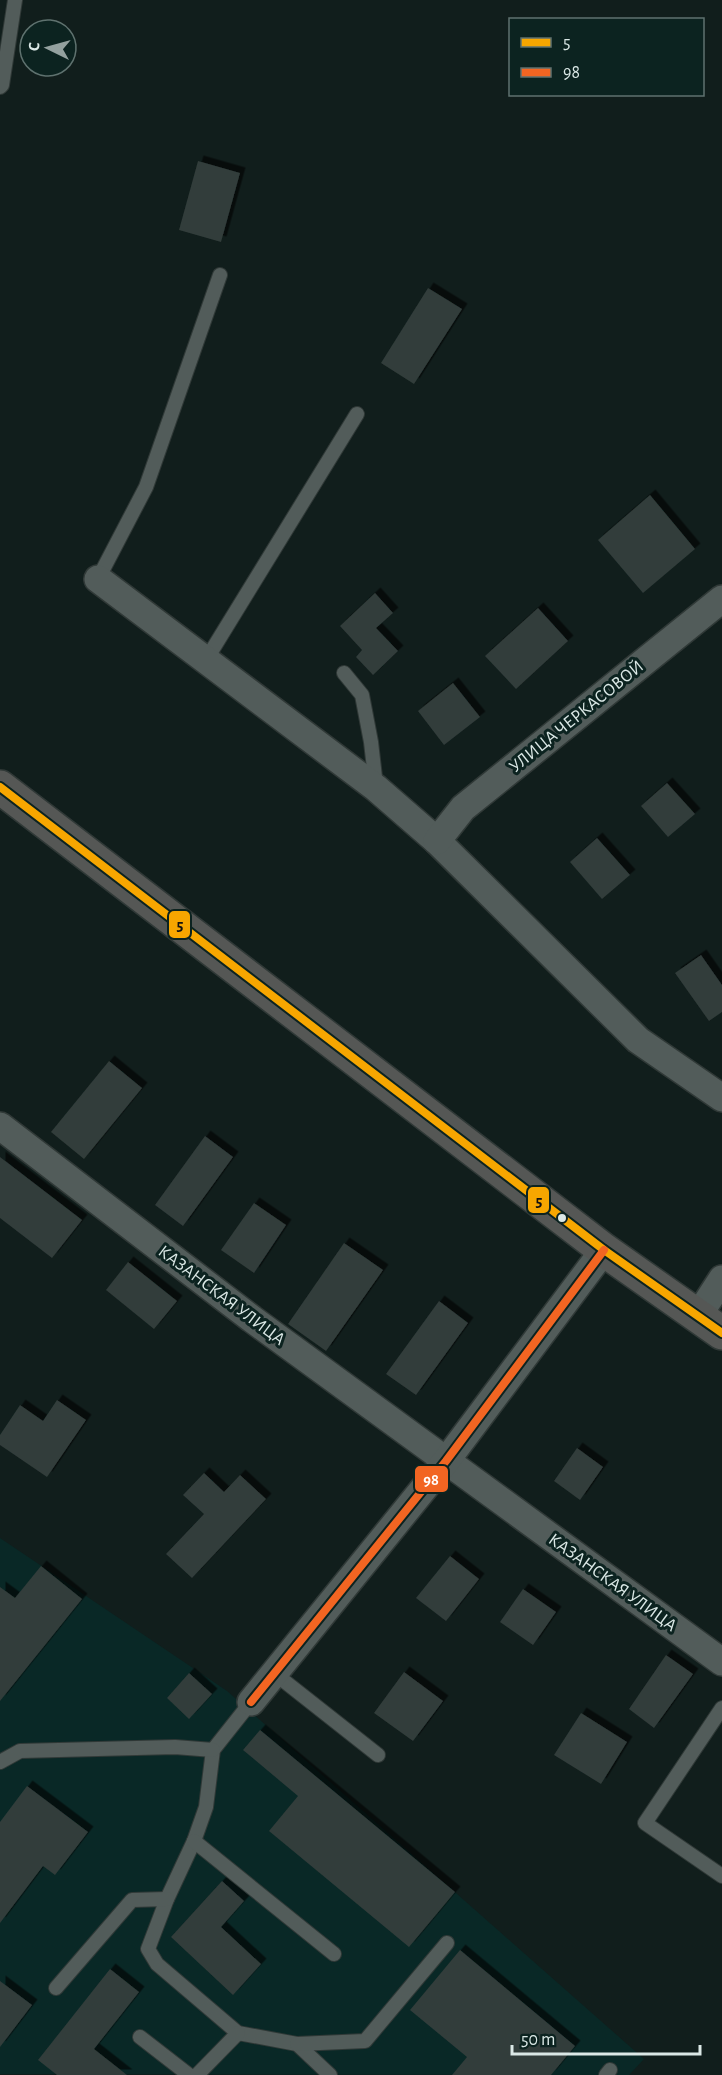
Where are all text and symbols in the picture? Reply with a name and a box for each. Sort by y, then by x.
north arrow [18,18,78,78]
legend [509,18,704,96]
text: 5 [563,34,571,52]
text: С [26,42,42,52]
text: 98 [563,64,580,82]
street label: УЛИЦА ЧЕРКАСОВОЙ [505,656,647,776]
line badge: 5 [168,910,191,939]
text: 5 [177,917,184,933]
line badge: 5 [527,1186,550,1214]
text: 5 [536,1193,543,1209]
unlabelled marker [556,1212,568,1224]
street label: КАЗАНСКАЯ УЛИЦА [155,1242,288,1349]
line badge: 98 [414,1465,449,1493]
text: 98 [423,1472,439,1488]
street label: КАЗАНСКАЯ УЛИЦА [545,1530,680,1635]
scale bar [512,2018,700,2056]
text: 50 m [521,2031,555,2049]

